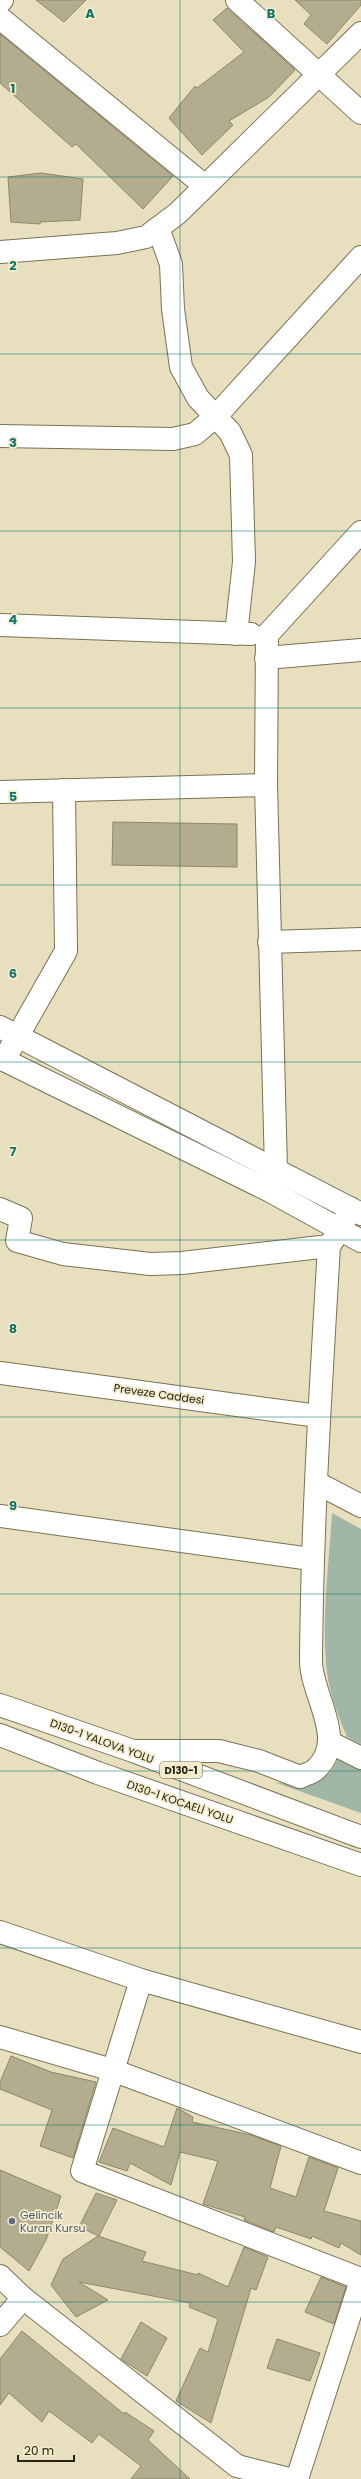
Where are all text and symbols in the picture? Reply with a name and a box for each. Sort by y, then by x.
text: A [85,4,95,23]
text: B [267,4,276,23]
text: 1 [11,79,15,98]
text: 2 [9,256,17,275]
text: 3 [9,433,17,452]
text: 4 [9,610,18,629]
text: 5 [9,787,17,806]
text: 6 [9,964,17,983]
text: 7 [10,1142,17,1161]
text: 8 [9,1319,17,1338]
street label: Preveze Caddesi [113,1380,206,1408]
text: 9 [9,1496,17,1515]
street label: D130-1 YALOVA YOLU [48,1715,156,1767]
road number: D130-1 [160,1762,202,1778]
street label: D130-1 KOCAELİ YOLU [125,1776,235,1828]
place label: Gelincik Kuran Kursu [20,2207,86,2236]
marker: Gelincik Kuran Kursu [7,2216,17,2226]
scale bar [18,2437,74,2463]
text: 20 m [24,2442,54,2459]

